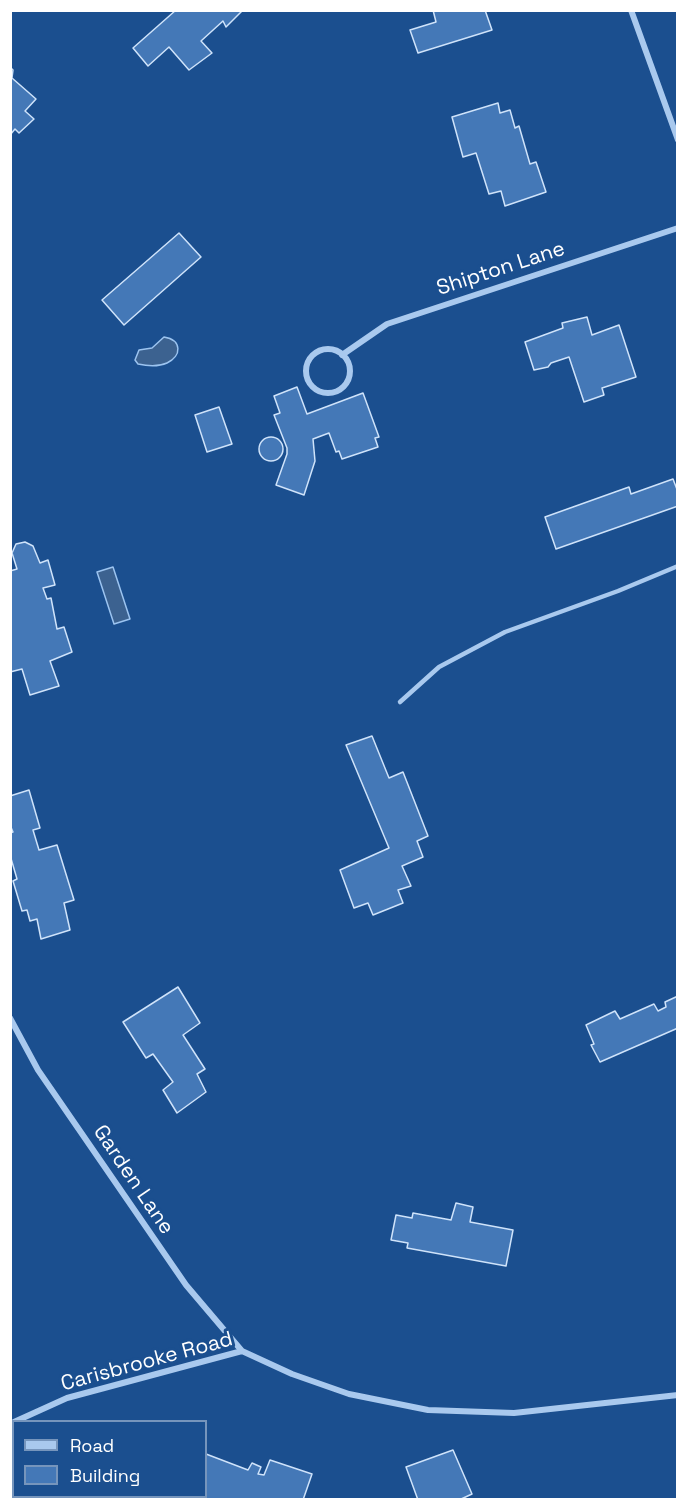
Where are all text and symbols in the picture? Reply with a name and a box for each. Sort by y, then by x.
street label: Shipton Lane [434,236,568,302]
street label: Garden Lane [87,1120,179,1240]
street label: Carisbrooke Road [58,1327,236,1397]
legend [12,1420,207,1498]
text: Road [70,1434,114,1457]
text: Building [70,1464,140,1487]

